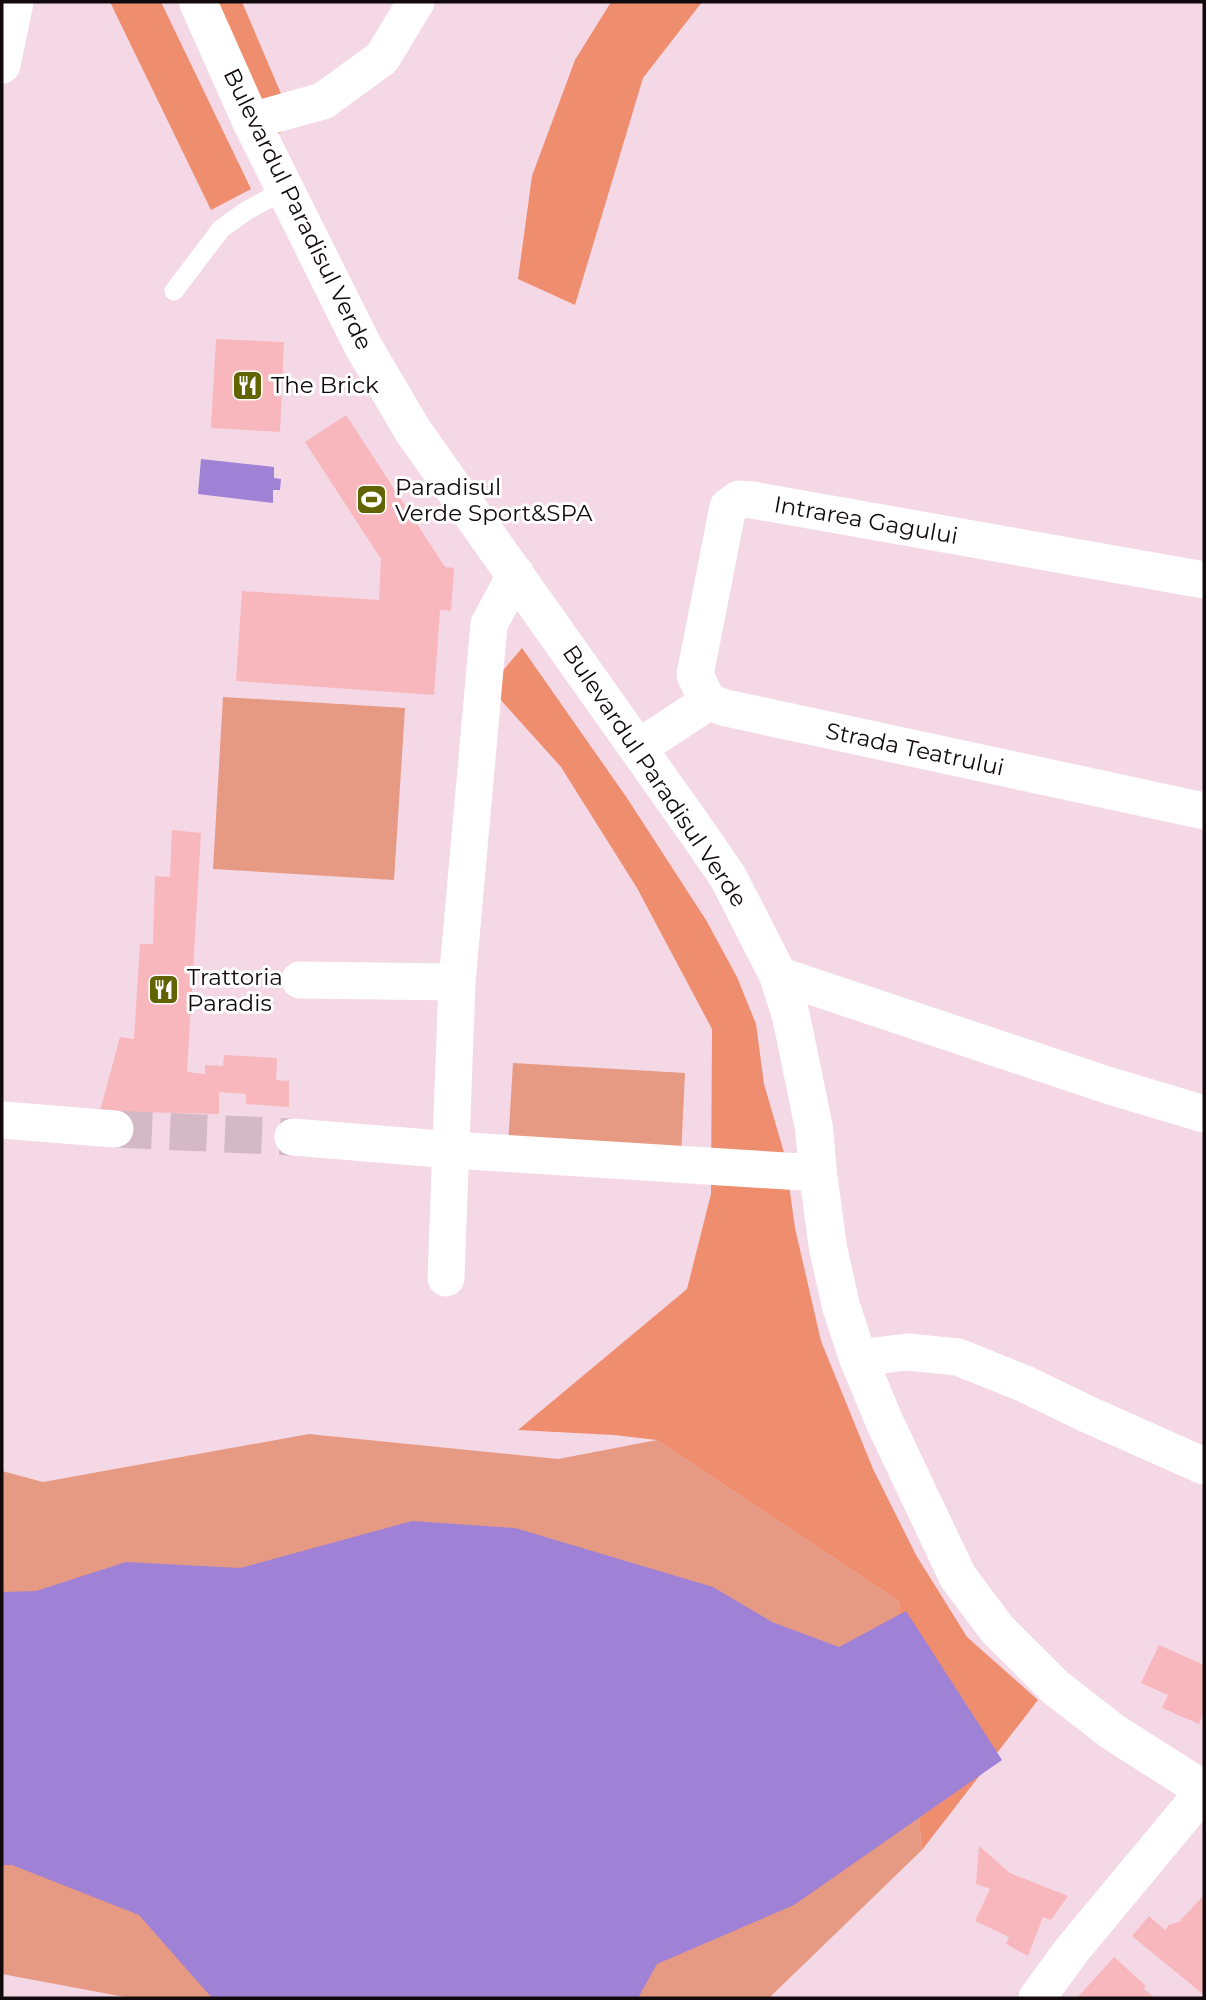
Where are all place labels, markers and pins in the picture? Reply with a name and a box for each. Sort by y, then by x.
restaurant icon: The Brick [231,368,265,402]
place label: The Brick [271,371,379,399]
place label: Paradisul Verde Sport&SPA [395,473,593,527]
sports icon: Paradisul Verde Sport&SPA [355,483,389,517]
place label: Trattoria Paradis [187,963,283,1017]
restaurant icon: Trattoria Paradis [147,973,181,1007]

